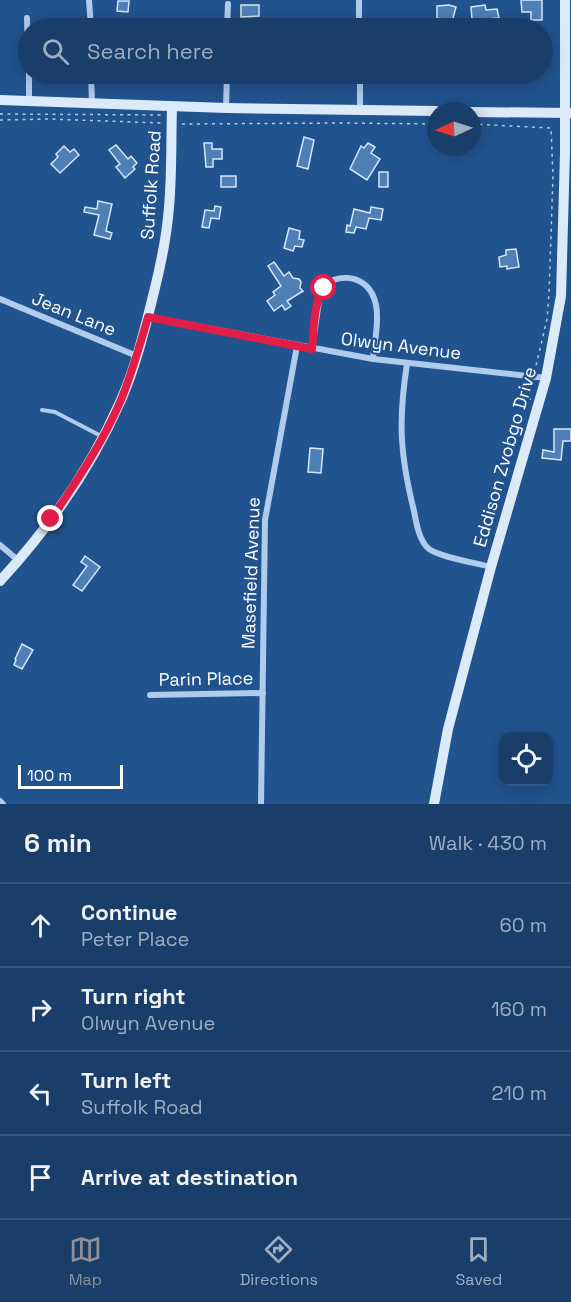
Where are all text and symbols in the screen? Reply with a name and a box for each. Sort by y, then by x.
search box [18,18,553,84]
icon: search [39,35,72,68]
text: Search here [87,37,214,65]
north arrow [427,102,481,156]
street label: Suffolk Road [135,130,166,240]
route start [310,274,336,300]
street label: Jean Lane [29,286,120,341]
street label: Olwyn Avenue [340,327,462,364]
street label: Eddison Zvobgo Drive [468,364,541,550]
street label: Masefield Avenue [236,497,265,649]
route end [37,505,63,531]
street label: Parin Place [159,666,253,691]
map controls [499,732,553,786]
button: locate [499,732,553,786]
scale bar [18,762,123,790]
text: 100 m [27,765,72,786]
text: 6 min [24,826,92,860]
text: Walk · 430 m [429,830,547,856]
text: Continue [81,898,177,926]
icon: ahead [24,909,57,942]
text: 60 m [500,912,547,938]
text: Peter Place [81,926,189,952]
text: Turn right [81,982,186,1010]
icon: right [24,993,57,1026]
text: 160 m [491,996,547,1022]
text: Olwyn Avenue [81,1010,215,1036]
text: Turn left [81,1066,171,1094]
icon: left [24,1077,57,1110]
text: 210 m [491,1080,547,1106]
text: Suffolk Road [81,1094,203,1120]
icon: arrive [24,1161,57,1194]
text: Arrive at destination [81,1163,298,1191]
tab: Map [69,1233,102,1290]
tab: Directions [240,1233,318,1290]
tab: Saved [456,1233,502,1290]

